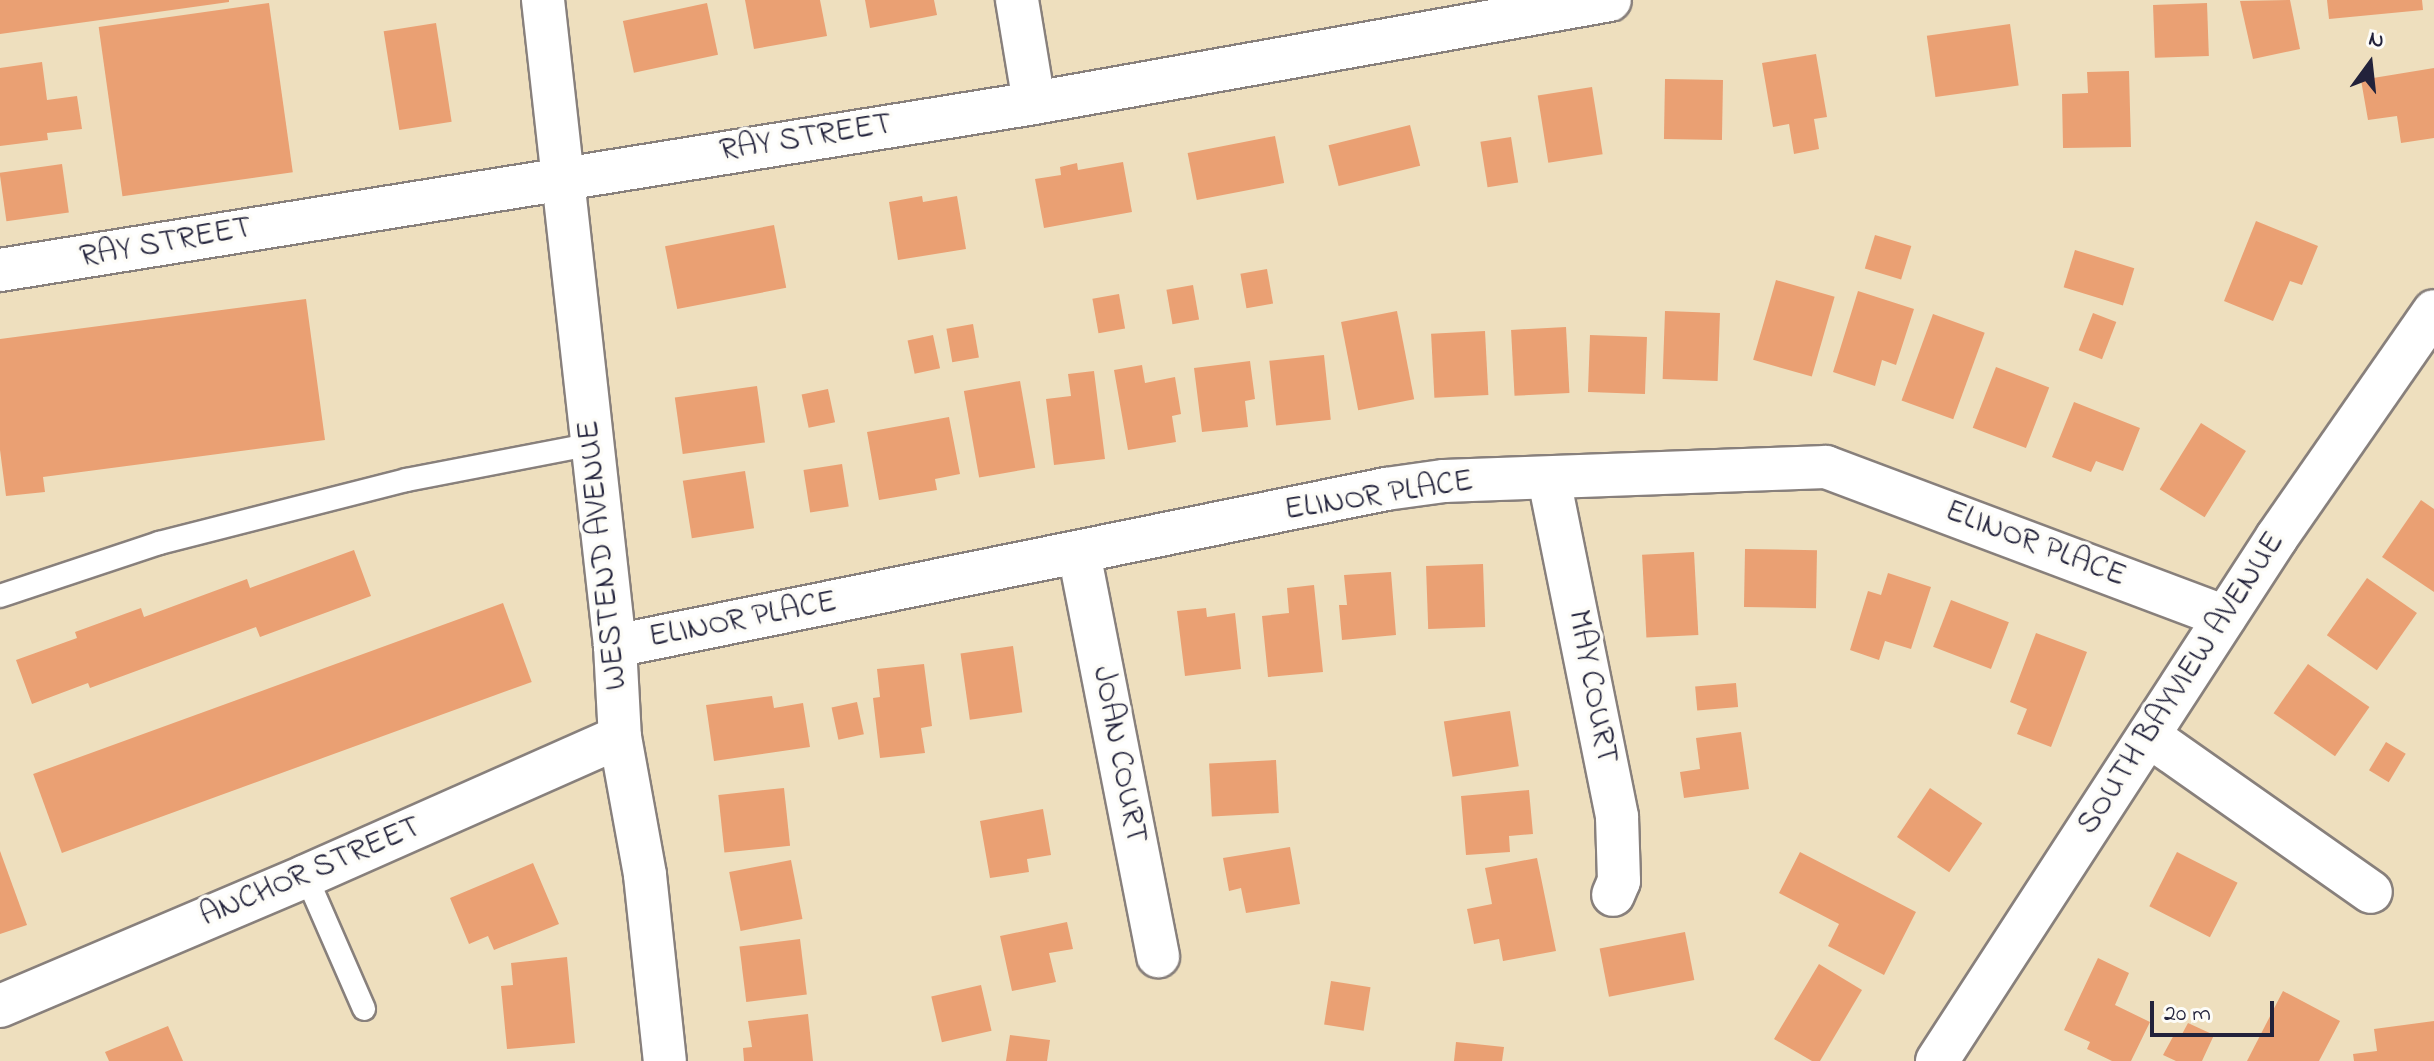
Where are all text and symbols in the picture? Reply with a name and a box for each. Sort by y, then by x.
text: N [2365,23,2388,58]
north arrow [2330,24,2410,104]
street label: RAY STREET [717,106,895,172]
street label: RAY STREET [77,210,255,278]
street label: WESTEND AVENUE [571,418,637,692]
street label: ELINOR PLACE [1282,463,1476,531]
street label: ELINOR PLACE [1939,493,2131,597]
street label: SOUTH BAYVIEW AVENUE [2070,526,2294,842]
street label: ELINOR PLACE [646,584,840,658]
street label: MAY COURT [1557,607,1625,767]
street label: JOAN COURT [1082,663,1154,847]
street label: ANCHOR STREET [195,809,427,937]
scale bar [2154,985,2278,1035]
text: 20 m [2164,997,2211,1032]

